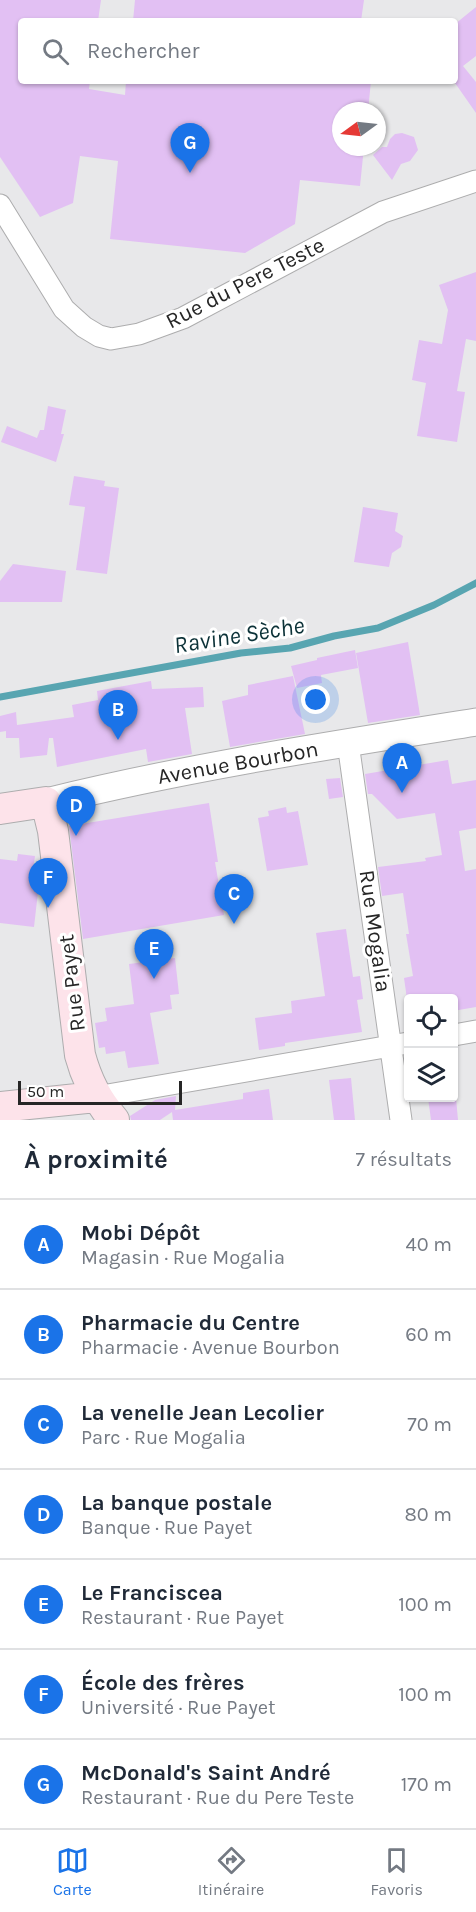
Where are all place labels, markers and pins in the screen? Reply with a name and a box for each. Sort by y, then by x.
pin: G [170,124,210,173]
pin: B [98,690,138,740]
pin: A [382,744,422,793]
pin: D [56,786,96,836]
pin: F [28,858,68,908]
pin: C [214,874,254,924]
pin: E [134,930,174,979]

